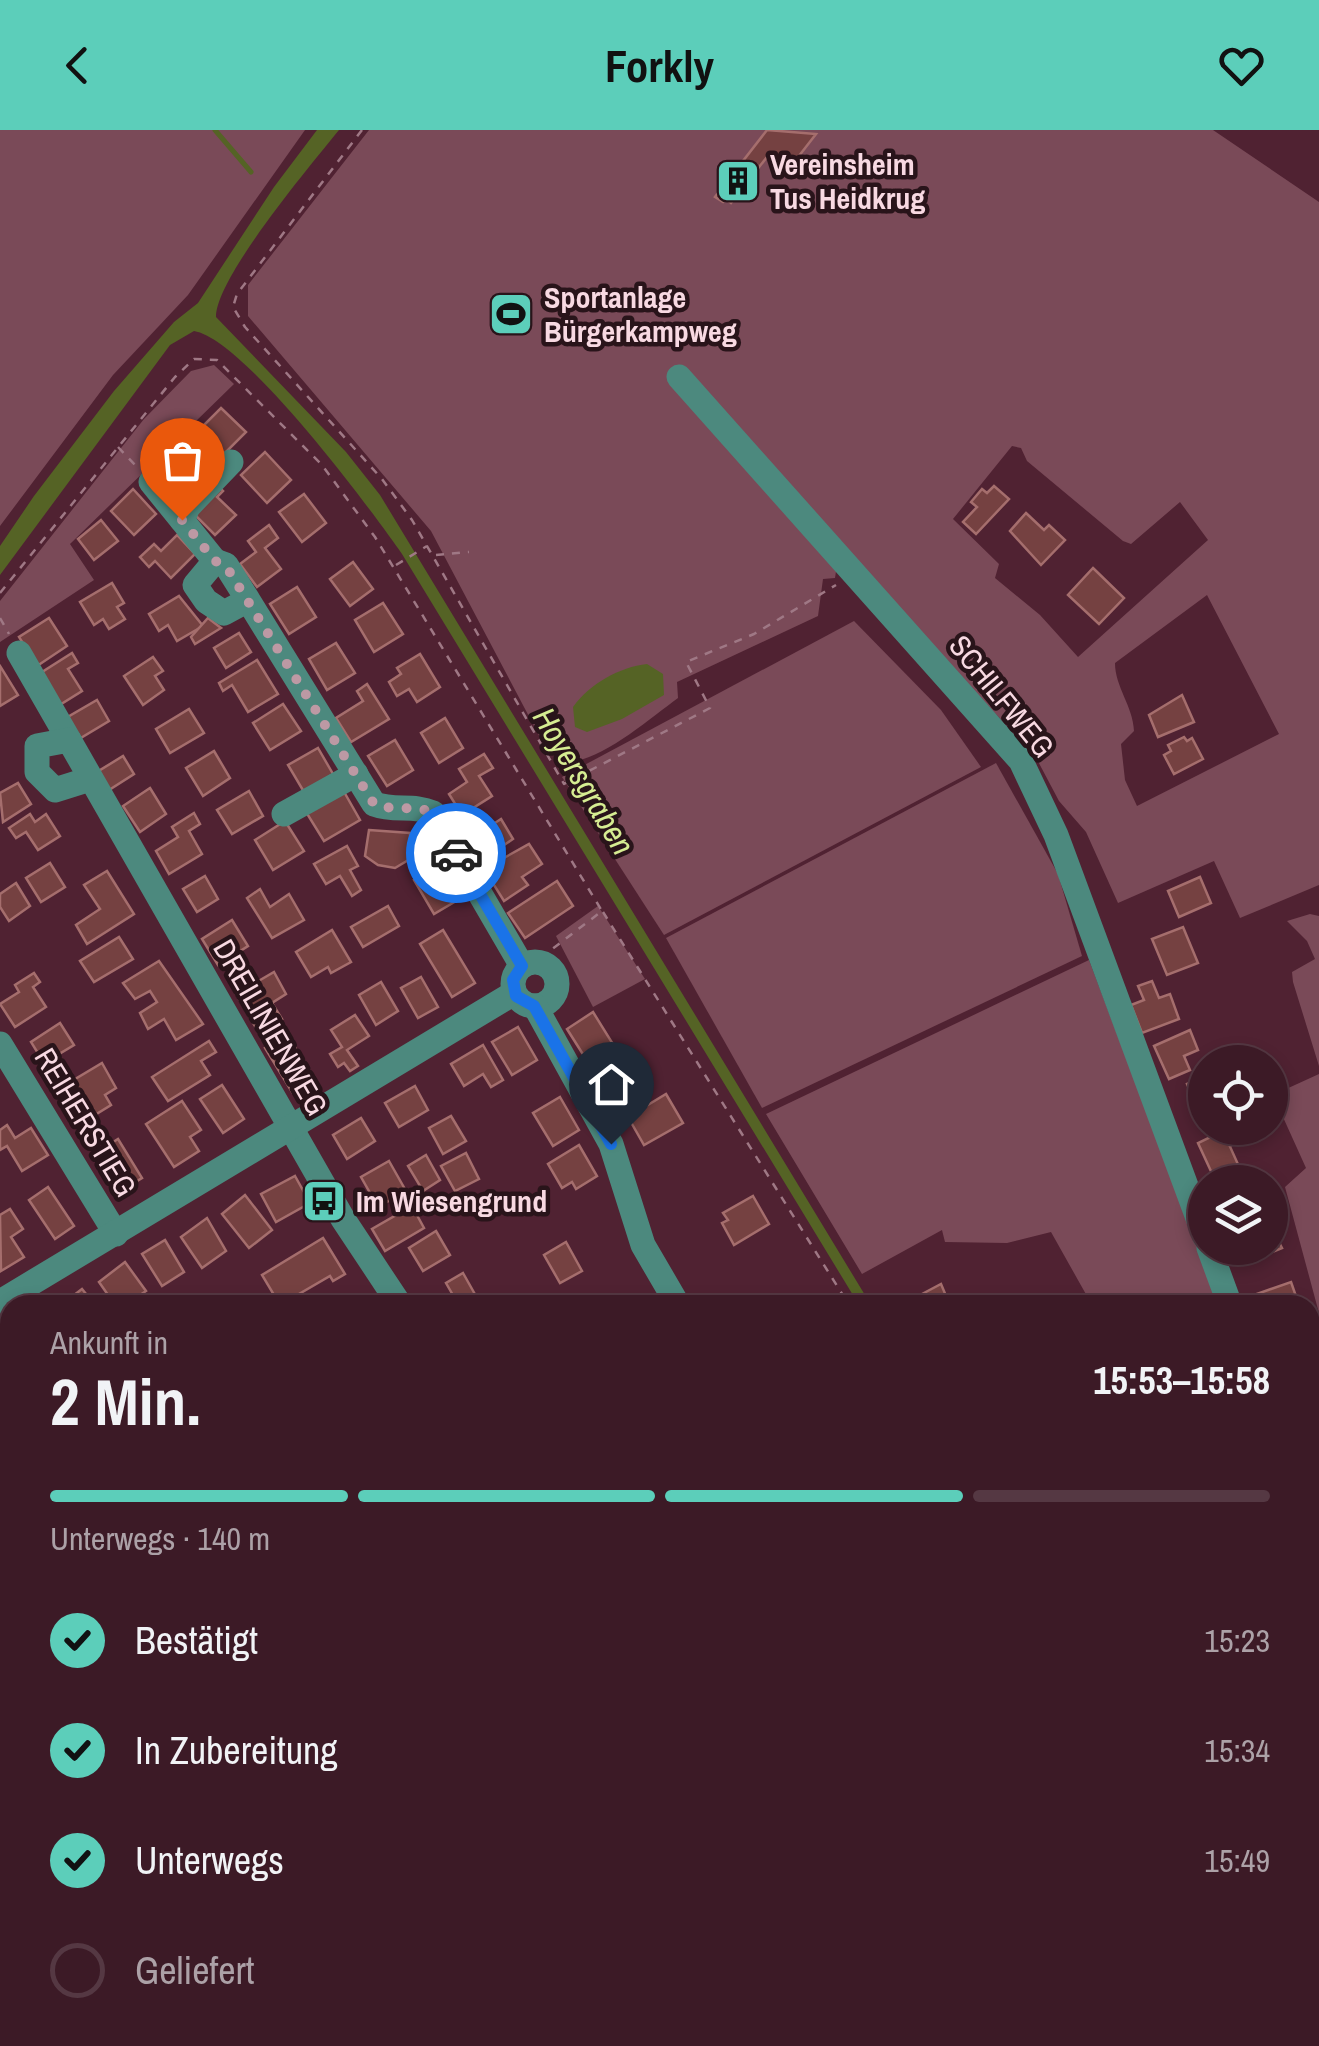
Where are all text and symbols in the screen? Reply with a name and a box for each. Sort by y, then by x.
text: Forkly [605,35,714,96]
icon: back [50,38,105,93]
icon: heart [1214,38,1269,93]
place label: Vereinsheim Tus Heidkrug [770,144,925,218]
building icon: Vereinsheim Tus Heidkrug [715,158,761,204]
place label: Sportanlage Bürgerkampweg [544,277,737,351]
sports icon: Sportanlage Bürgerkampweg [488,291,534,337]
pin [140,418,225,521]
icon: bag [155,433,210,488]
street label: SCHILFWEG [940,627,1064,765]
water label: Hoyersgraben [523,699,645,863]
courier [406,803,506,903]
icon: car [429,826,484,881]
street label: DREILINIENWEG [204,932,338,1122]
street label: REIHERSTIEG [26,1040,146,1204]
pin [569,1042,654,1145]
map controls [1188,1045,1288,1265]
button: locate [1188,1045,1288,1145]
icon: home [584,1057,639,1112]
button: layers [1188,1165,1288,1265]
bus stop icon: Im Wiesengrund [301,1178,347,1224]
place label: Im Wiesengrund [356,1181,547,1221]
text: Ankunft in [50,1321,168,1364]
text: 15:53–15:58 [1093,1355,1270,1406]
text: 2 Min. [50,1358,201,1445]
text: Unterwegs · 140 m [50,1517,270,1560]
icon: check [50,1613,105,1668]
text: Bestätigt [135,1615,258,1666]
text: 15:23 [1204,1619,1270,1662]
icon: check [50,1723,105,1778]
text: In Zubereitung [135,1725,338,1776]
text: 15:34 [1204,1729,1270,1772]
icon: check [50,1833,105,1888]
text: Unterwegs [135,1835,284,1886]
text: 15:49 [1204,1839,1270,1882]
text: Geliefert [135,1945,255,1996]

